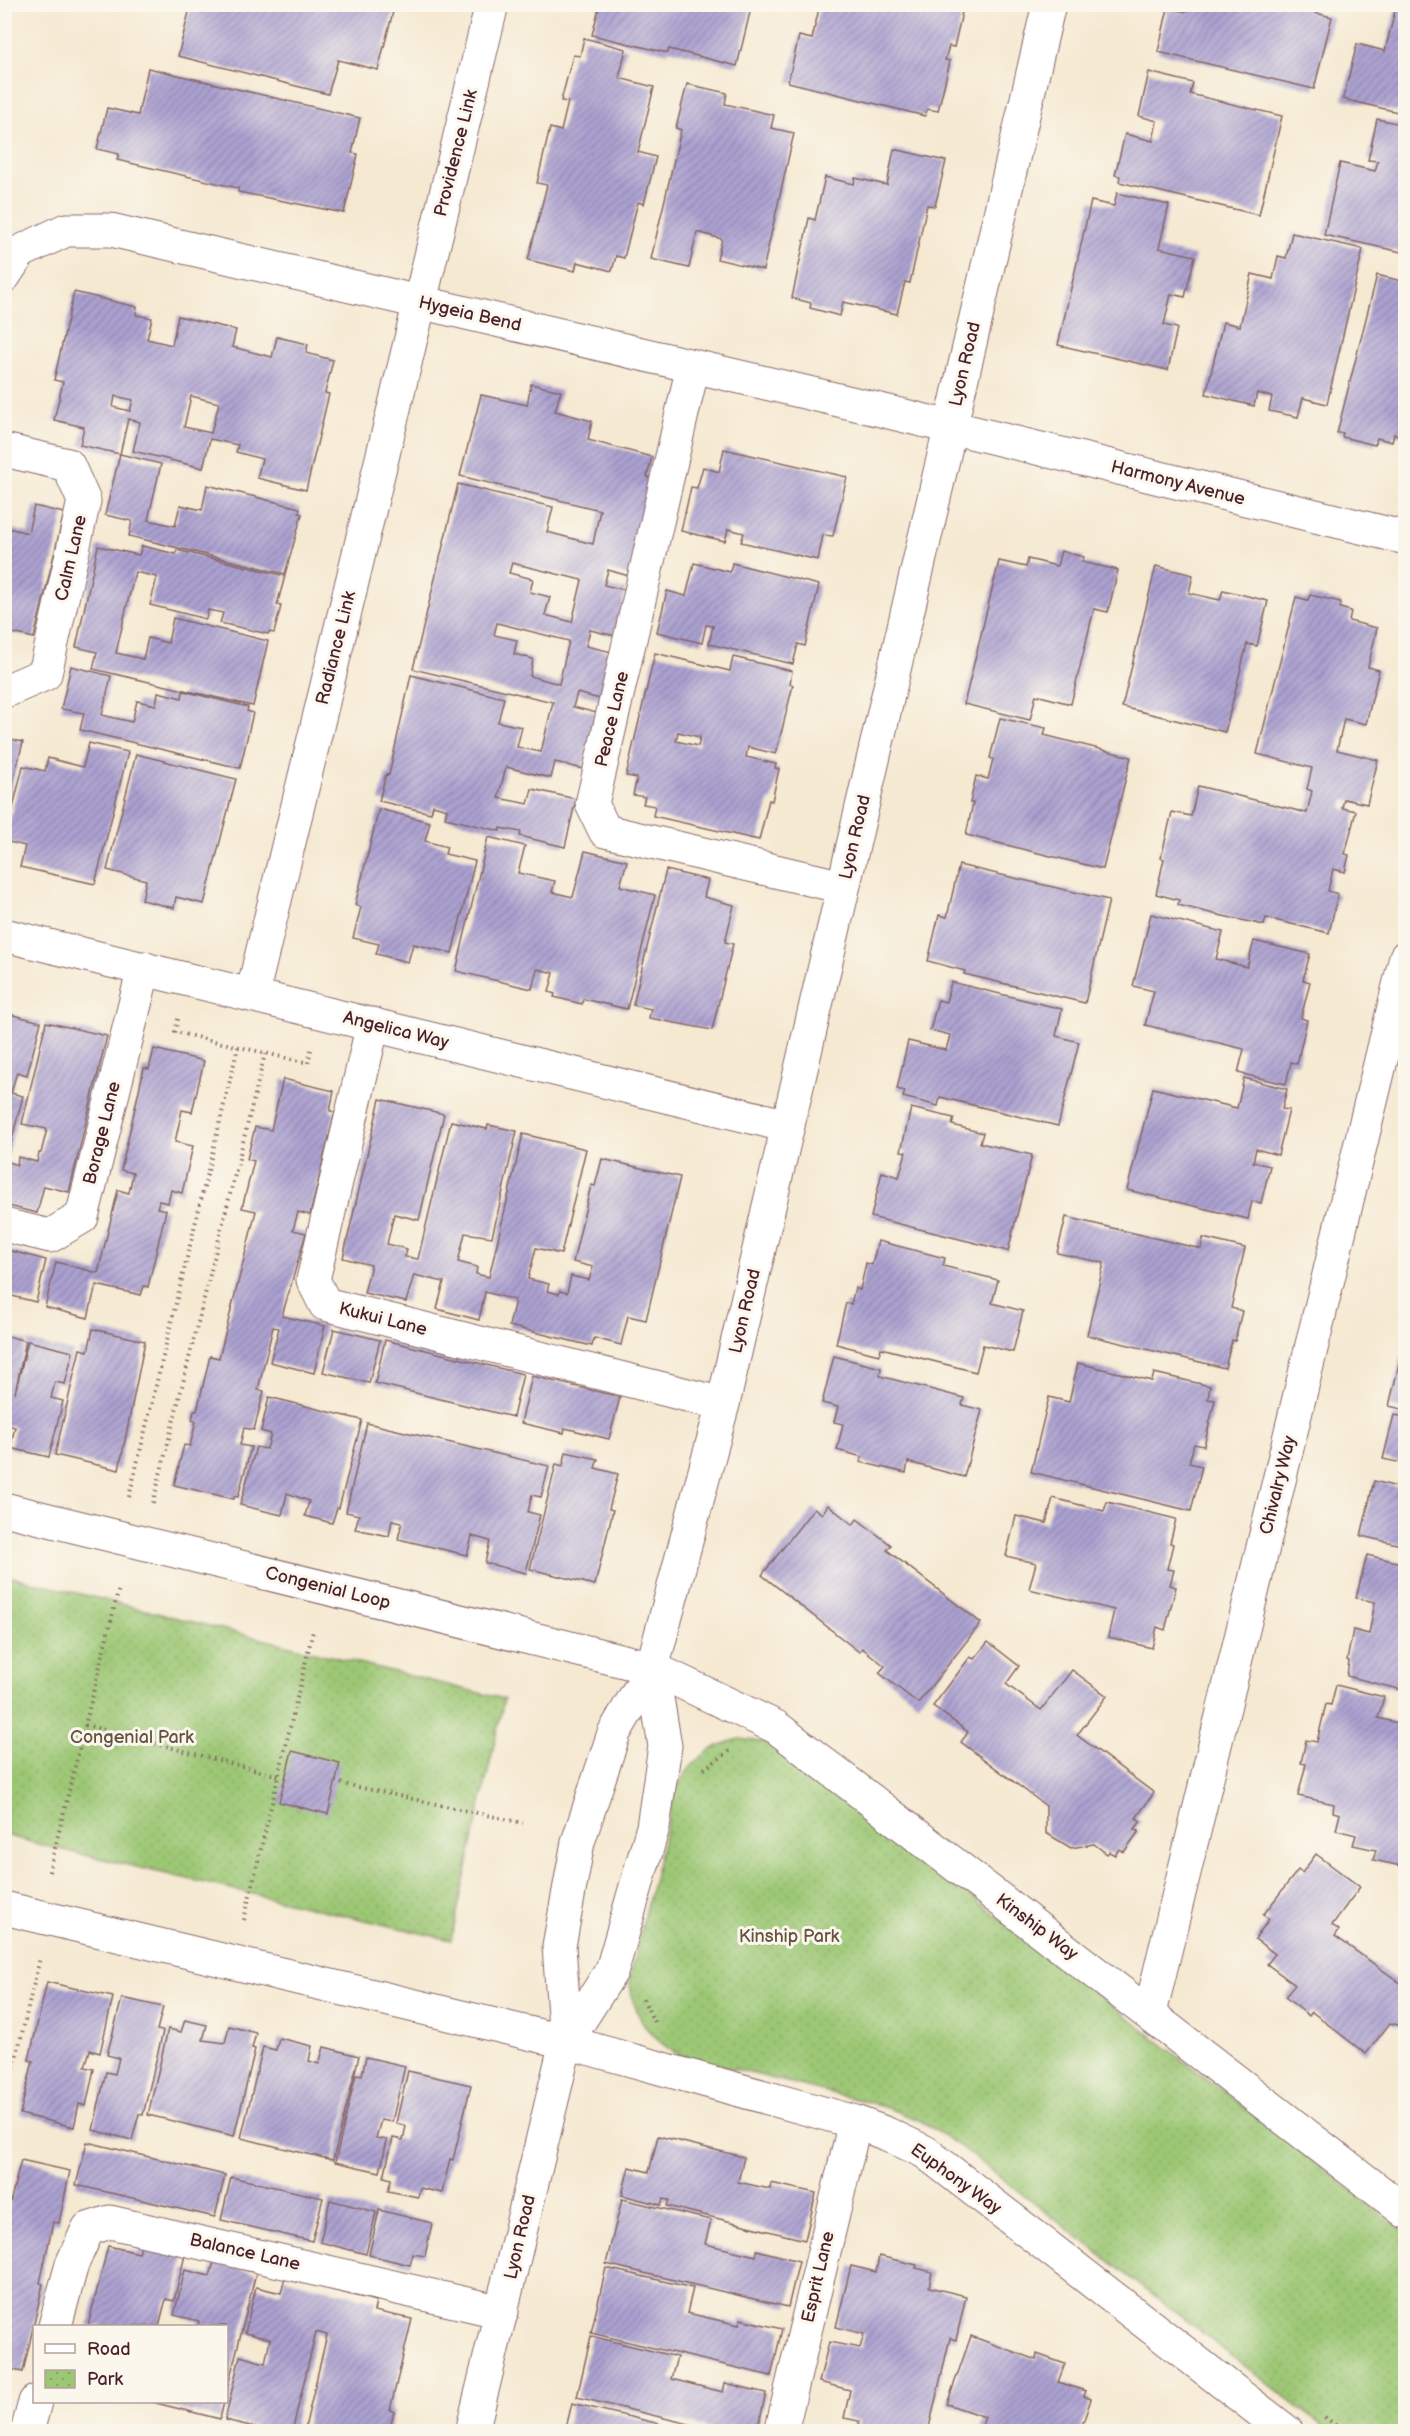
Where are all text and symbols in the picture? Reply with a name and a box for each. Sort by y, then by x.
street label: Providence Link [430,87,482,219]
street label: Hygeia Bend [417,292,523,336]
street label: Lyon Road [945,320,985,408]
street label: Harmony Avenue [1109,456,1247,510]
street label: Calm Lane [51,513,91,603]
street label: Radiance Link [312,589,360,707]
street label: Peace Lane [591,669,633,769]
street label: Lyon Road [835,793,875,881]
street label: Angelica Way [341,1007,452,1053]
street label: Borage Lane [79,1079,125,1187]
street label: Lyon Road [725,1267,765,1355]
street label: Kukui Lane [337,1298,429,1340]
street label: Chivalry Way [1256,1433,1301,1537]
street label: Congenial Loop [263,1562,393,1614]
park label: Congenial Park [70,1727,194,1748]
street label: Kinship Way [992,1889,1083,1965]
park label: Kinship Park [739,1926,839,1947]
street label: Euphony Way [907,2139,1006,2219]
street label: Lyon Road [500,2193,540,2281]
street label: Balance Lane [188,2229,303,2275]
street label: Esprit Lane [797,2229,839,2325]
legend [33,2325,228,2403]
text: Road [87,2339,131,2360]
text: Park [87,2369,123,2390]

